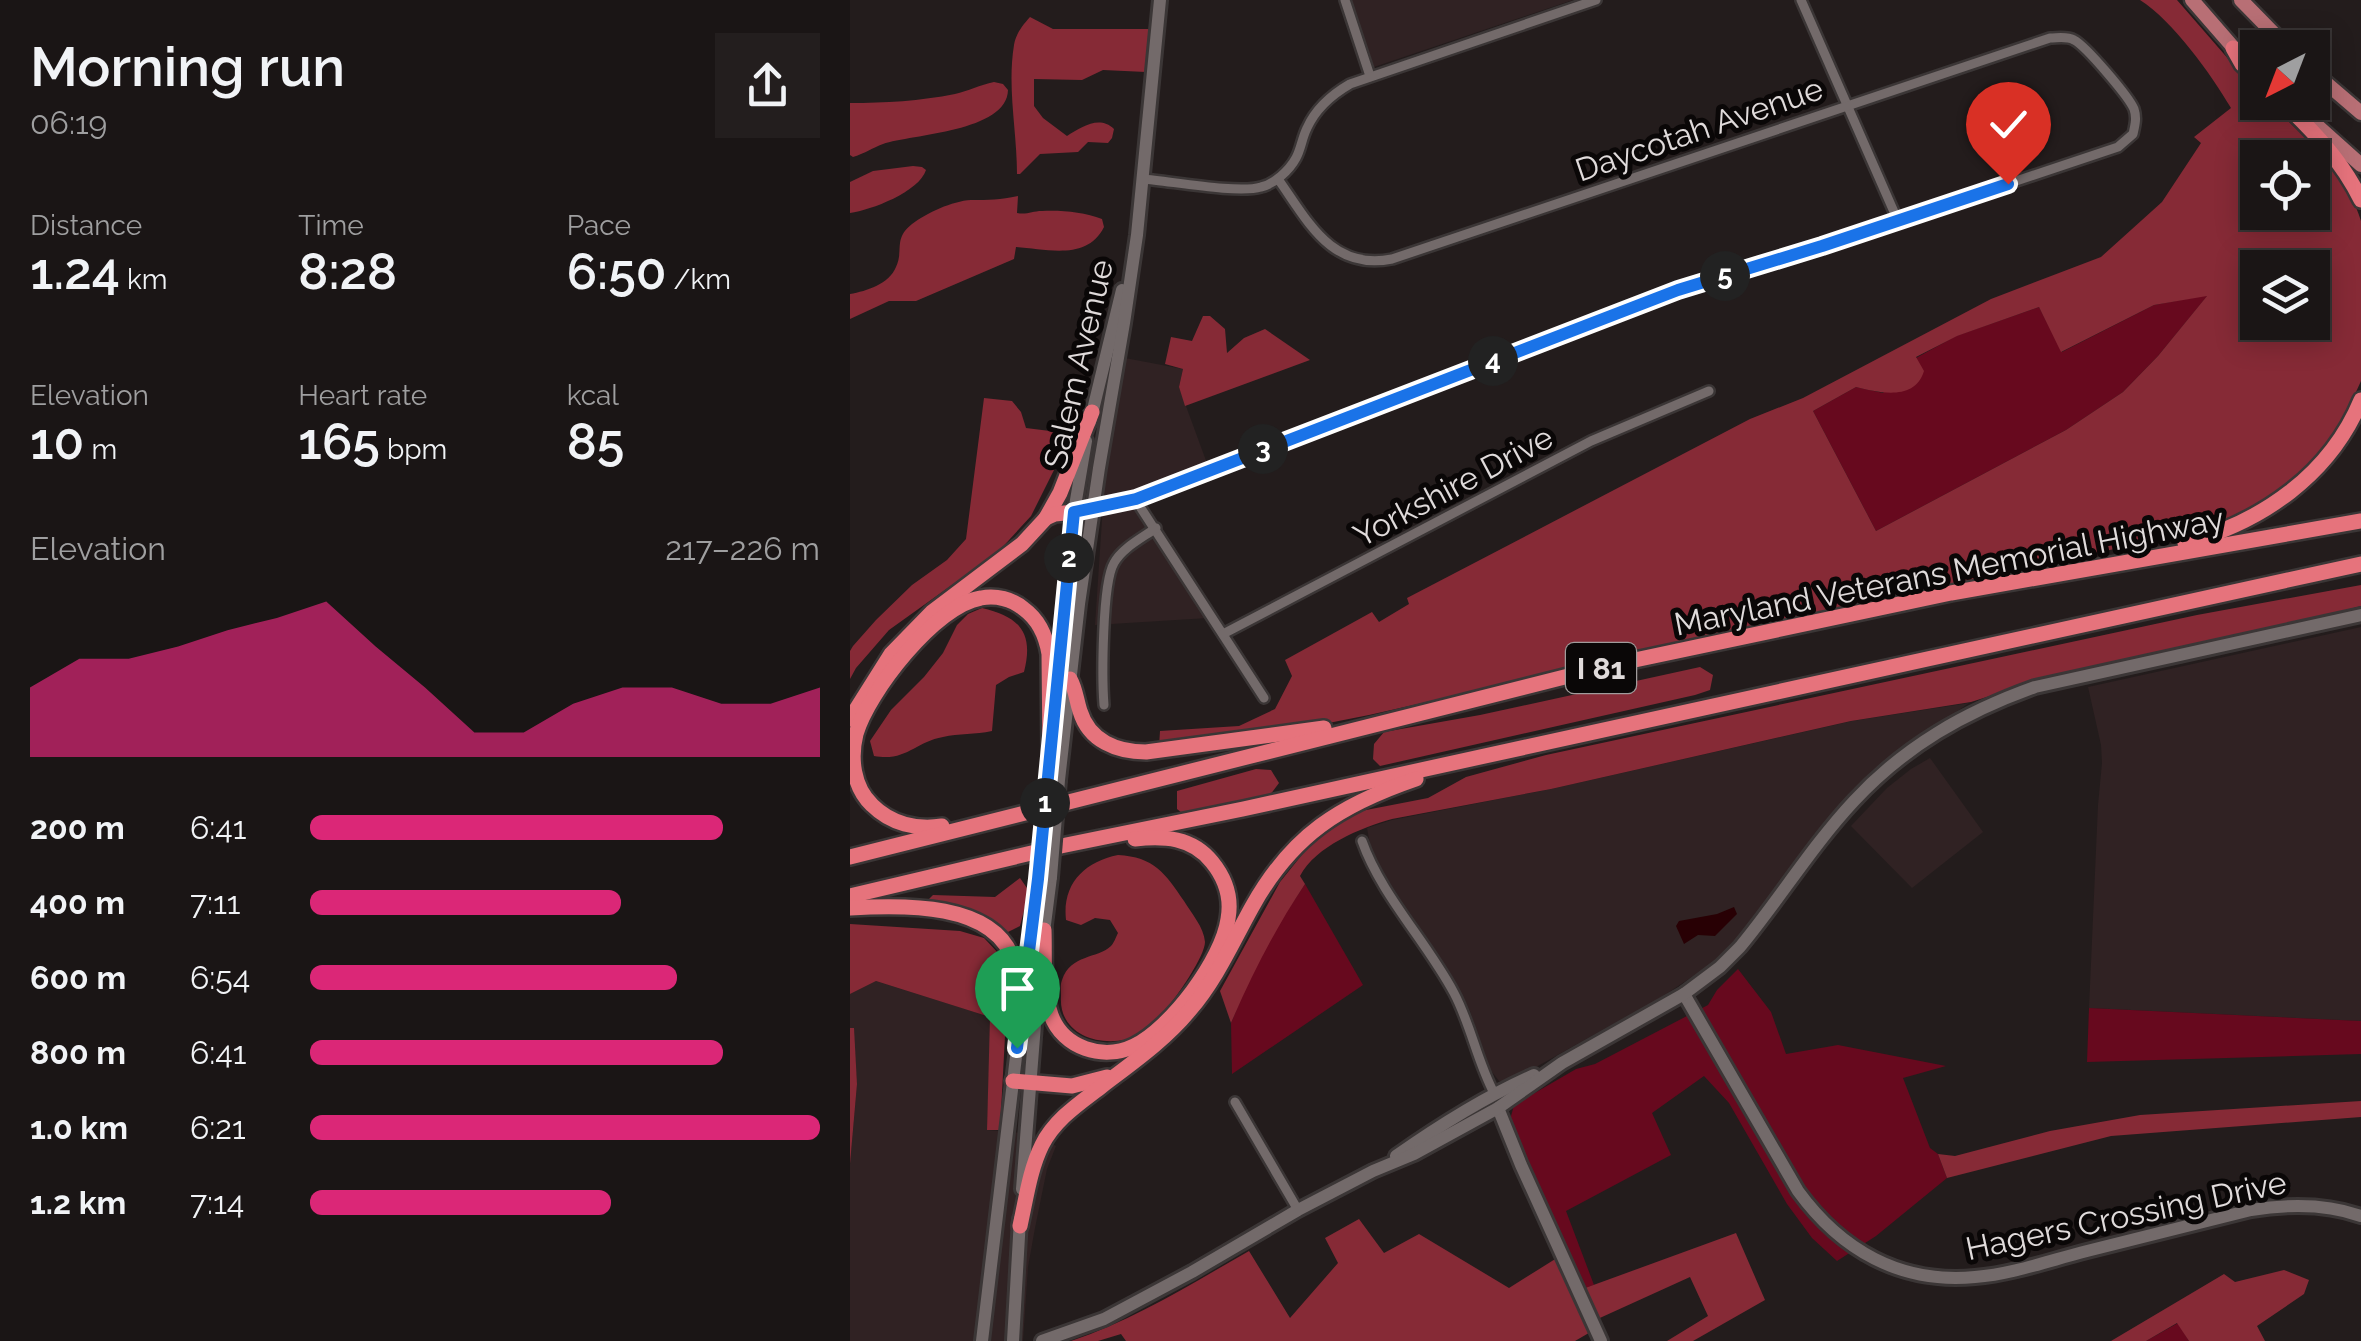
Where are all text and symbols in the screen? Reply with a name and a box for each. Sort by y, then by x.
north arrow [2240,30,2330,120]
map controls [2240,30,2330,340]
button: share [715,33,820,138]
text: Morning run [30,34,345,99]
street label: Daycotah Avenue [1571,69,1827,189]
pin [1966,82,2051,185]
icon: check [1981,97,2036,152]
text: 06:19 [30,104,107,141]
button: locate [2240,140,2330,230]
text: Distance [30,209,142,242]
text: Time [298,209,364,242]
text: Pace [567,209,631,242]
text: 1.24 [30,242,120,301]
text: 8:28 [298,242,397,301]
text: 6:50 [567,242,666,301]
button: layers [2240,250,2330,340]
pin: 5 [1700,251,1750,301]
street label: Salem Avenue [1036,256,1120,472]
text: 5 [1717,259,1733,292]
text: km [120,263,168,296]
text: /km [666,263,731,296]
pin: 4 [1468,336,1518,386]
text: 4 [1485,344,1501,377]
text: Elevation [30,379,149,412]
text: Heart rate [298,379,427,412]
text: kcal [567,379,619,412]
text: 10 [30,412,84,471]
text: 165 [298,412,380,471]
text: 85 [567,412,624,471]
street label: Yorkshire Drive [1347,418,1559,554]
pin: 3 [1238,424,1288,474]
text: 3 [1255,432,1271,465]
text: m [84,433,117,466]
text: bpm [380,433,447,466]
street label: Maryland Veterans Memorial Highway [1671,499,2227,643]
text: Elevation [30,530,166,567]
text: 217–226 m [665,530,820,567]
pin: 2 [1044,533,1094,583]
text: 2 [1061,541,1077,574]
road number: I 81 [1566,643,1636,693]
pin: 1 [1020,778,1070,828]
text: 1 [1038,786,1052,819]
text: 200 m [30,809,125,846]
text: 6:41 [190,809,246,846]
text: 400 m [30,884,125,921]
text: 7:11 [190,884,241,921]
pin [975,946,1060,1049]
text: 600 m [30,959,126,996]
text: 6:54 [190,959,250,996]
icon: arrive [990,961,1045,1016]
text: 800 m [30,1034,126,1071]
text: 6:41 [190,1034,246,1071]
text: 1.0 km [30,1109,128,1146]
text: 6:21 [190,1109,246,1146]
street label: Hagers Crossing Drive [1962,1163,2290,1267]
text: 1.2 km [30,1184,126,1221]
text: 7:14 [190,1184,244,1221]

